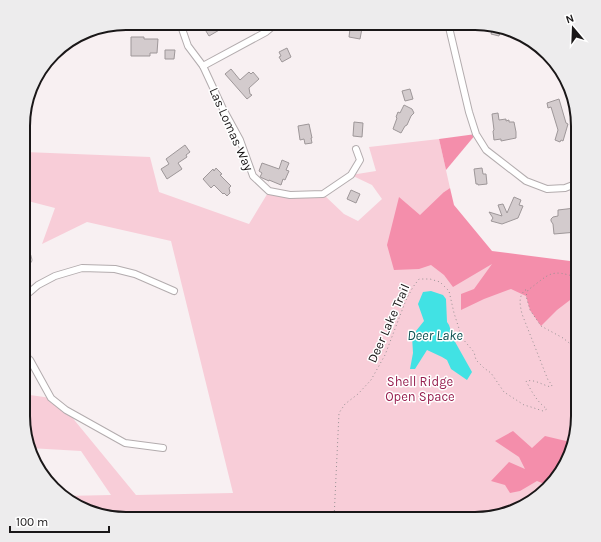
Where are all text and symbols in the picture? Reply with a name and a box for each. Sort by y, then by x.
north arrow [553,8,593,48]
text: N [564,12,576,26]
street label: Las Lomas Way [206,85,257,173]
street label: Deer Lake Trail [364,281,413,365]
water label: Deer Lake [407,327,463,344]
park label: Shell Ridge Open Space [385,374,455,404]
scale bar [10,508,109,534]
text: 100 m [16,515,48,529]

